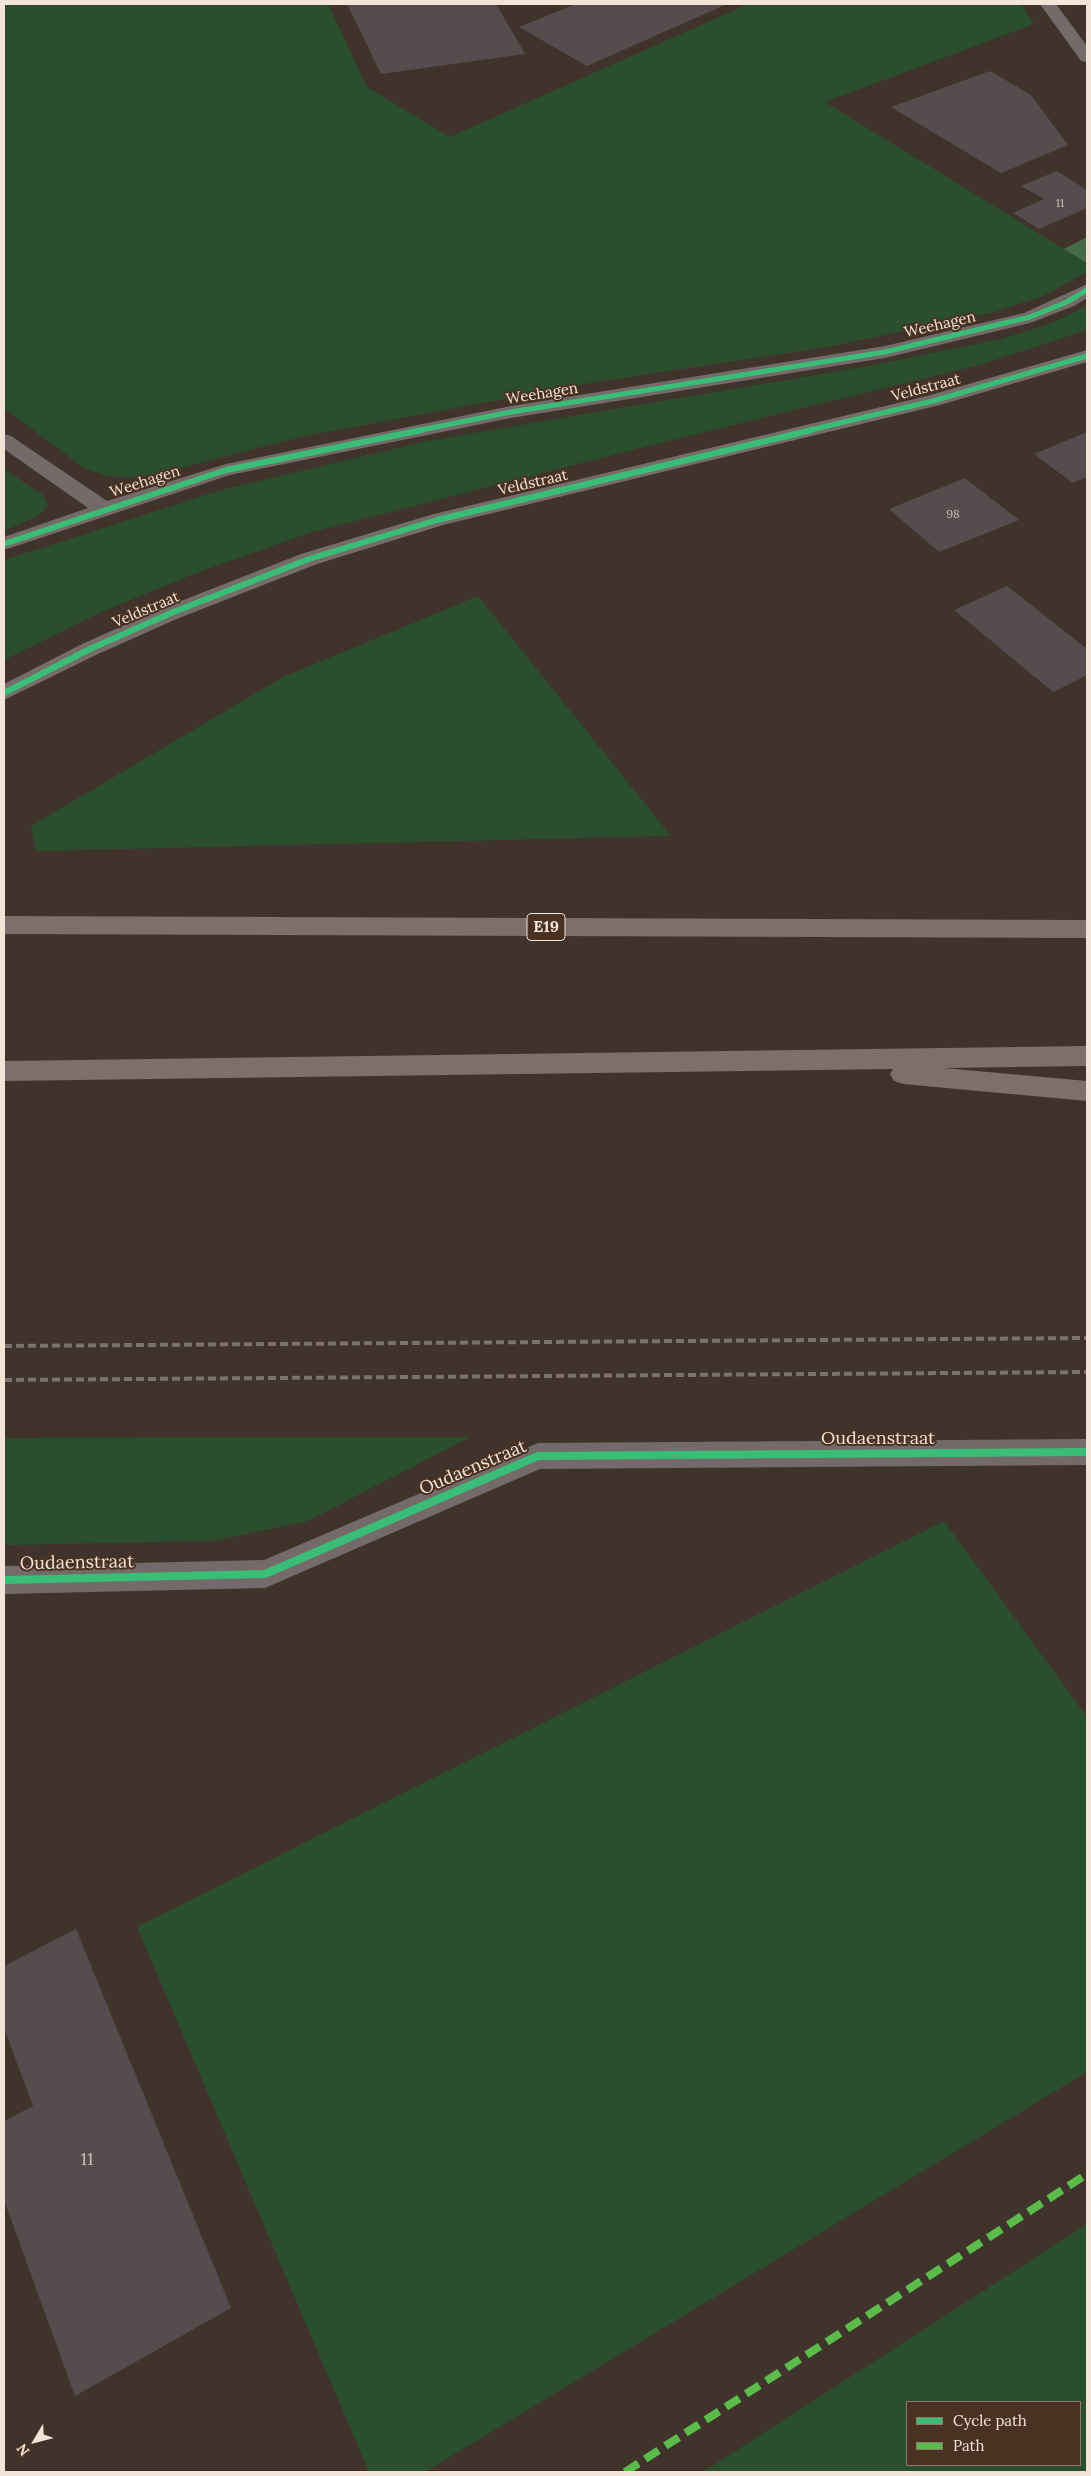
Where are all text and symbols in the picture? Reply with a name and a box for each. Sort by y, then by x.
house number: 11 [1056,197,1064,211]
street label: Weehagen [903,308,977,342]
street label: Veldstraat [890,370,962,406]
street label: Weehagen [505,379,579,409]
street label: Weehagen [108,462,182,502]
street label: Veldstraat [497,466,569,500]
house number: 98 [946,508,960,522]
street label: Veldstraat [110,588,182,632]
road number: E19 [527,914,565,940]
street label: Oudaenstraat [821,1428,935,1450]
street label: Oudaenstraat [416,1436,530,1500]
street label: Oudaenstraat [20,1551,134,1575]
house number: 11 [80,2149,94,2171]
legend [906,2401,1081,2466]
text: Cycle path [953,2411,1027,2430]
north arrow [10,2416,60,2466]
text: Path [953,2436,984,2455]
text: N [13,2440,33,2460]

